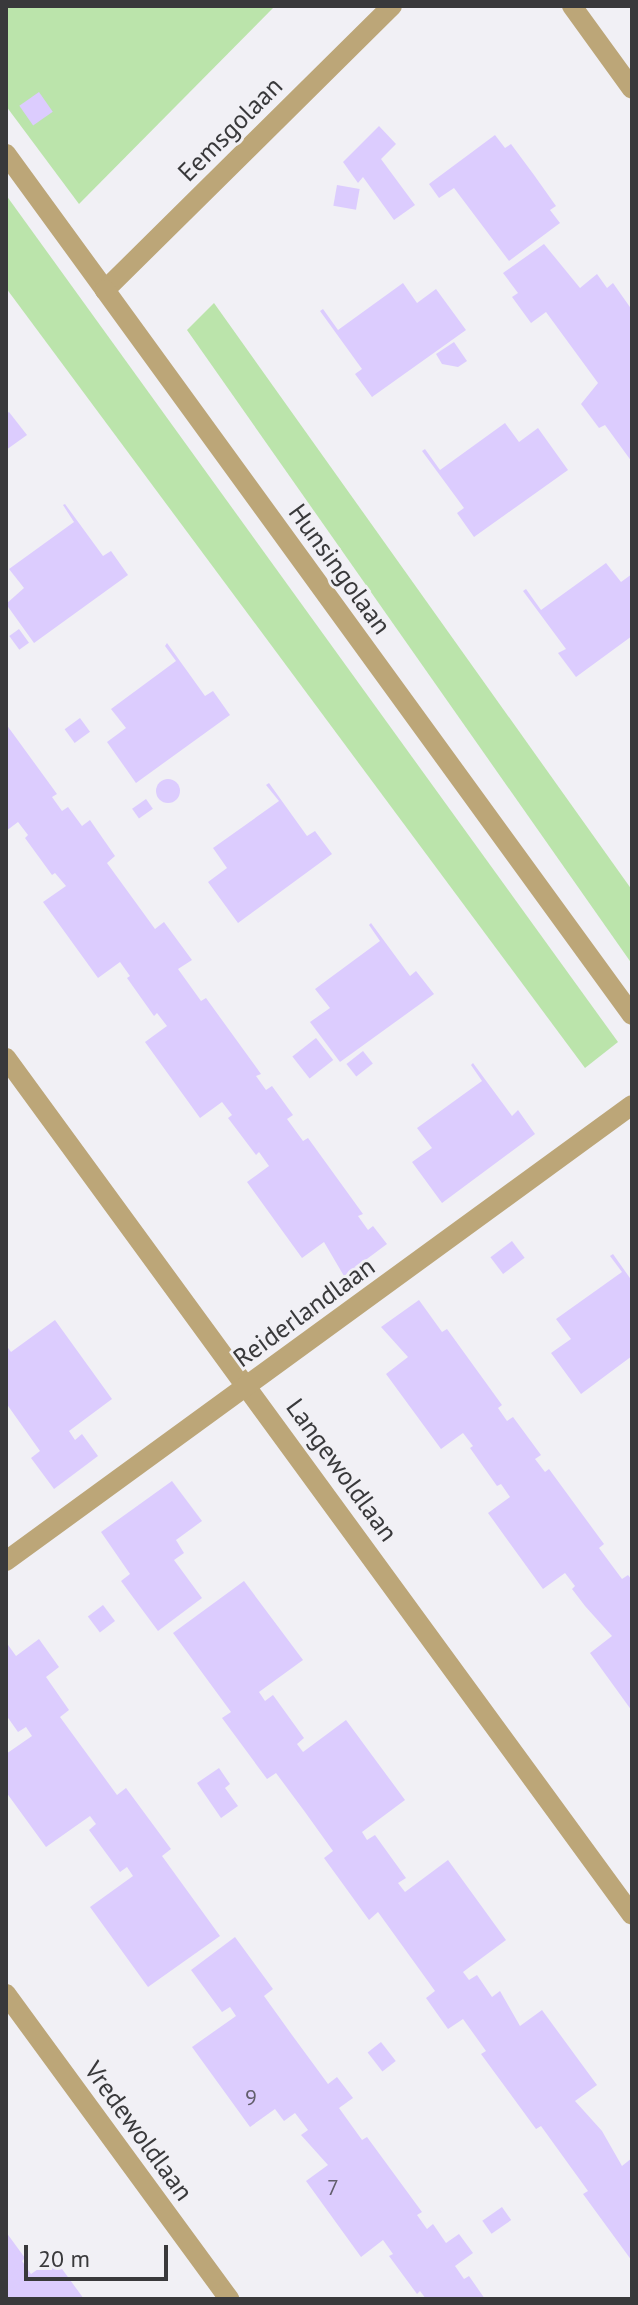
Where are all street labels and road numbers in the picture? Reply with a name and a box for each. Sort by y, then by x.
street label: Eemsgolaan [171,70,289,188]
street label: Hunsingolaan [282,498,398,640]
street label: Reiderlandlaan [227,1250,381,1374]
street label: Langewoldlaan [280,1393,404,1547]
street label: Vredewoldlaan [78,2055,200,2207]

